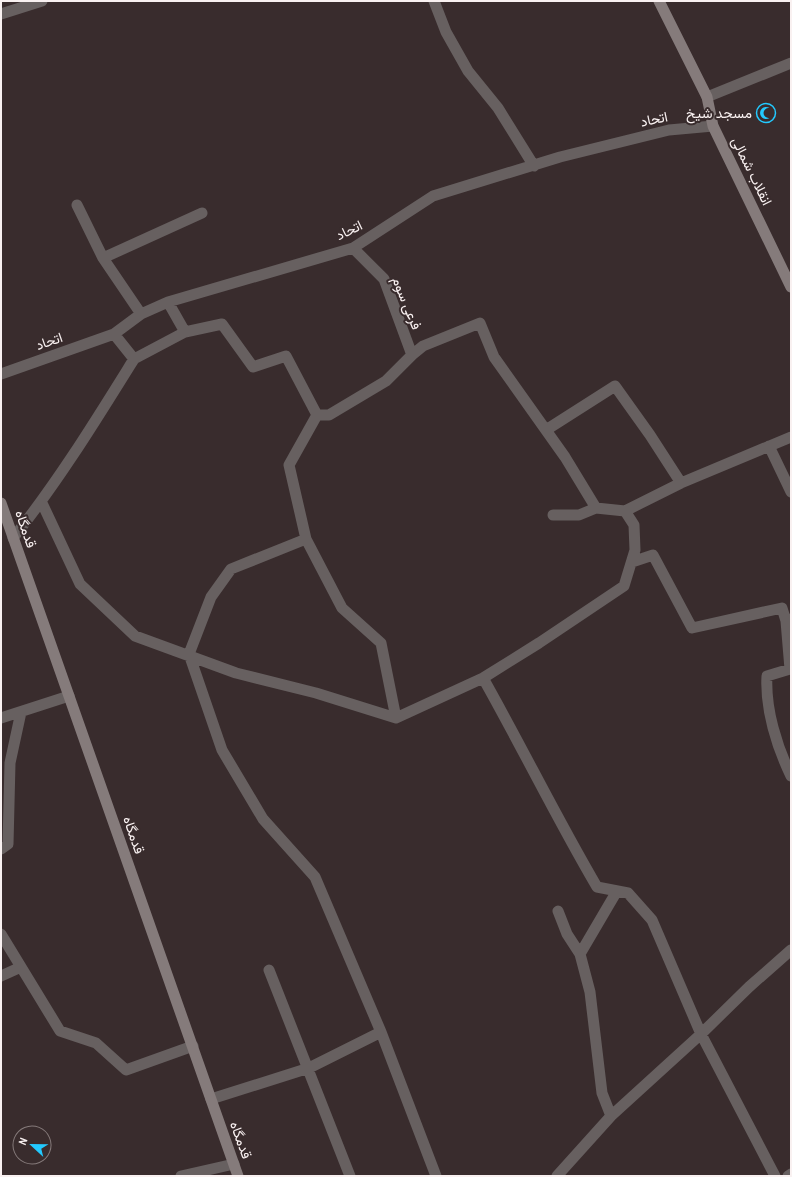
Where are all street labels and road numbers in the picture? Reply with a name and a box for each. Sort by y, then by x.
street label: اتحاد [639,107,669,131]
street label: انقلاب شمالی [728,134,776,208]
street label: اتحاد [333,216,365,244]
street label: فرعی سوم [388,274,426,332]
street label: اتحاد [33,328,65,354]
street label: قدمگاه [11,508,41,550]
street label: قدمگاه [119,814,149,856]
street label: قدمگاه [226,1119,256,1161]

